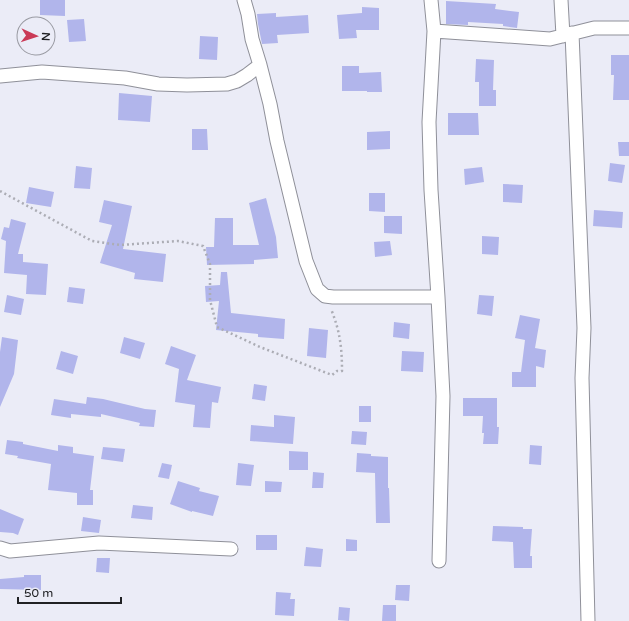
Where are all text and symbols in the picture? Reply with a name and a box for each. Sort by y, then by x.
north arrow [16,16,56,56]
text: N [39,32,52,41]
scale bar [18,579,121,605]
text: 50 m [24,586,53,600]

